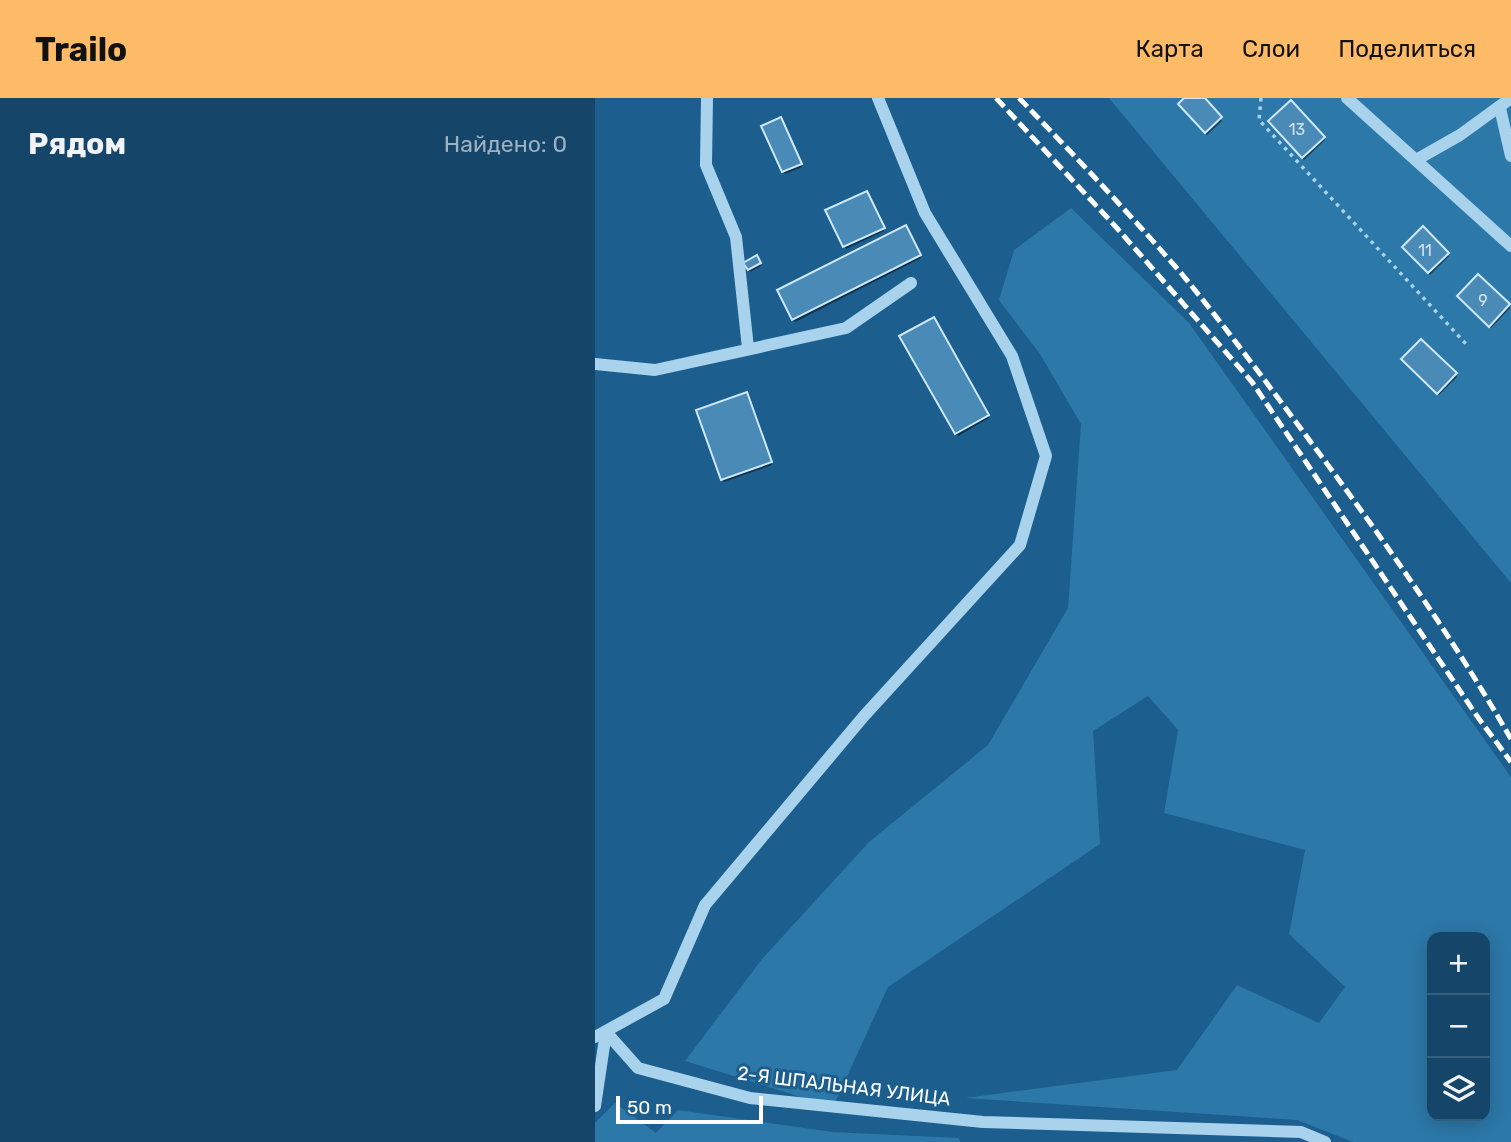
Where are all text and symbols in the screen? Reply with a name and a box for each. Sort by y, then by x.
text: Trailo [35,30,127,69]
text: Карта [1135,35,1204,63]
text: Слои [1242,35,1300,63]
text: Поделиться [1338,35,1476,63]
house number: 13 [1289,120,1305,139]
text: Рядом [28,126,126,162]
text: Найдено: 0 [444,130,567,158]
house number: 11 [1418,241,1432,260]
house number: 9 [1478,291,1488,310]
map controls [1427,932,1490,1121]
button: + [1427,932,1490,995]
button: − [1427,995,1490,1058]
button: layers [1427,1058,1490,1121]
street label: 2-Я ШПАЛЬНАЯ УЛИЦА [736,1062,952,1111]
scale bar [616,1093,763,1125]
text: 50 m [627,1096,672,1119]

